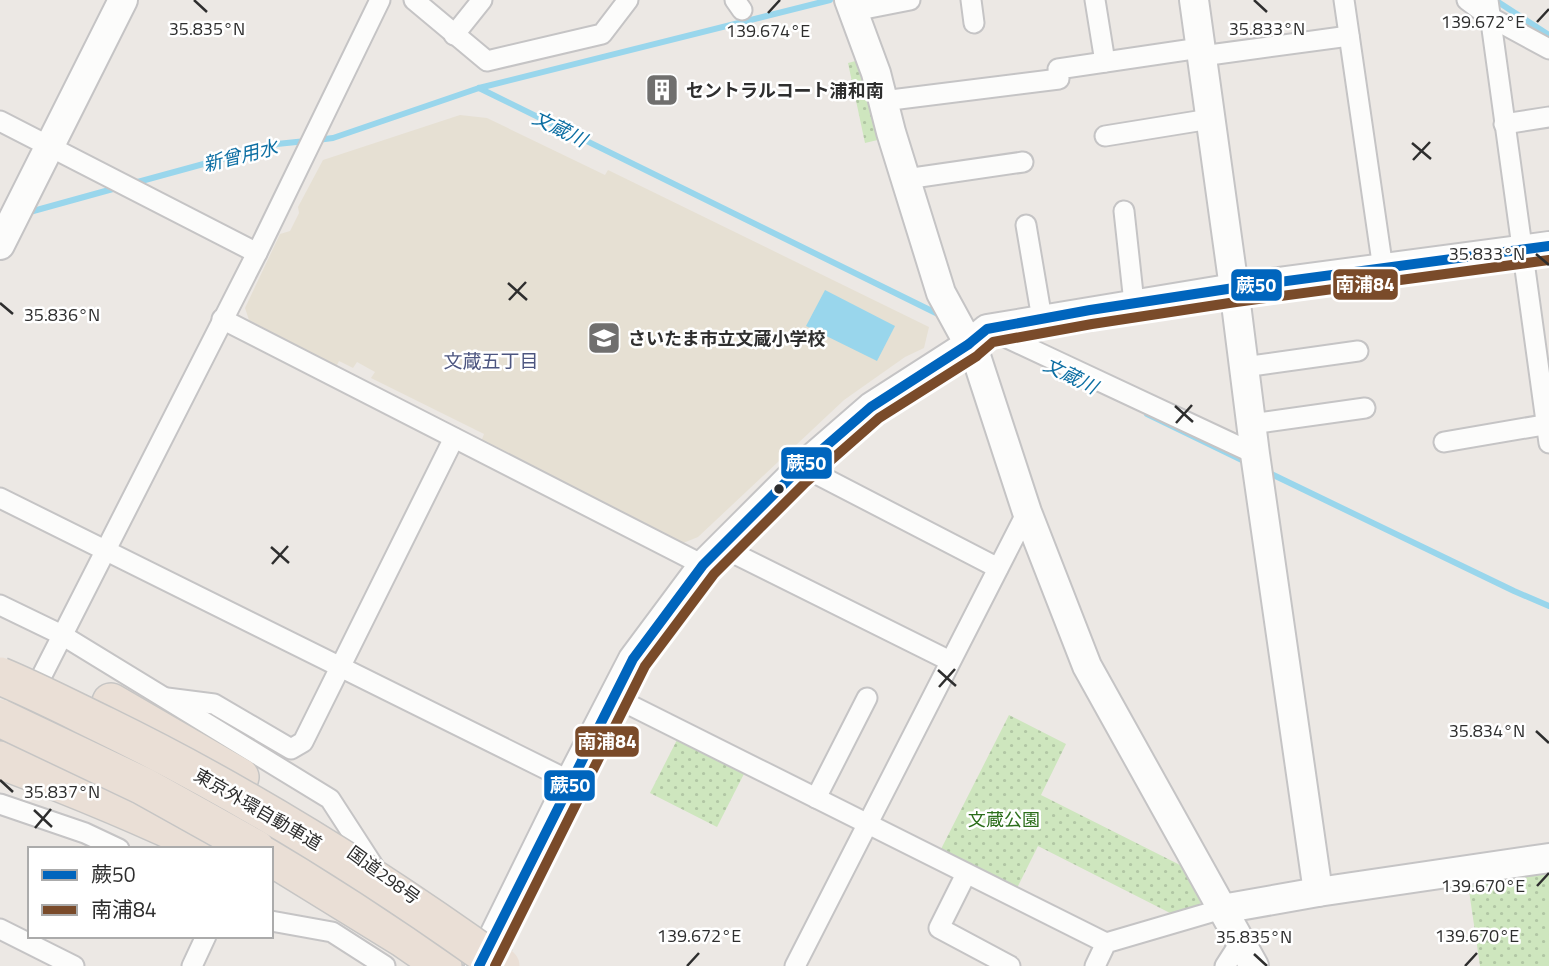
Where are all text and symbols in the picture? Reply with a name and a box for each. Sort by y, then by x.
text: 139.672°E [1441,8,1525,35]
text: 35.835°N [169,15,245,42]
text: 35.833°N [1229,15,1305,42]
text: 139.674°E [726,17,810,44]
building icon: セントラルコート浦和南 [643,71,681,109]
place label: セントラルコート浦和南 [686,77,884,104]
water label: 文蔵川 [528,102,594,154]
water label: 新曾用水 [200,131,282,178]
text: 35.833°N [1449,240,1525,267]
line badge: 蕨50 [1230,268,1283,302]
line badge: 南浦84 [1332,268,1399,301]
text: 南浦84 [1335,269,1395,298]
text: 蕨50 [1236,270,1276,299]
text: 35.836°N [24,301,100,328]
school or university icon: さいたま市立文蔵小学校 [585,319,623,357]
place label: さいたま市立文蔵小学校 [628,325,825,352]
district label: 文蔵五丁目 [443,346,539,375]
water label: 文蔵川 [1039,349,1105,401]
line badge: 蕨50 [780,446,833,480]
text: 蕨50 [786,448,826,477]
unlabelled marker [772,482,786,496]
text: 35.834°N [1449,717,1525,744]
line badge: 南浦84 [574,725,640,758]
text: 南浦84 [577,726,637,755]
street label: 東京外環自動車道 [189,761,327,857]
line badge: 蕨50 [543,769,596,802]
text: 蕨50 [550,770,590,799]
text: 35.837°N [24,778,100,805]
park label: 文蔵公園 [968,806,1040,833]
street label: 国道298号 [342,839,426,911]
legend [28,847,273,938]
text: 蕨50 [91,858,136,890]
text: 139.670°E [1441,872,1525,899]
text: 南浦84 [91,893,157,925]
text: 139.672°E [657,922,741,949]
text: 139.670°E [1435,922,1519,949]
text: 35.835°N [1216,923,1292,950]

